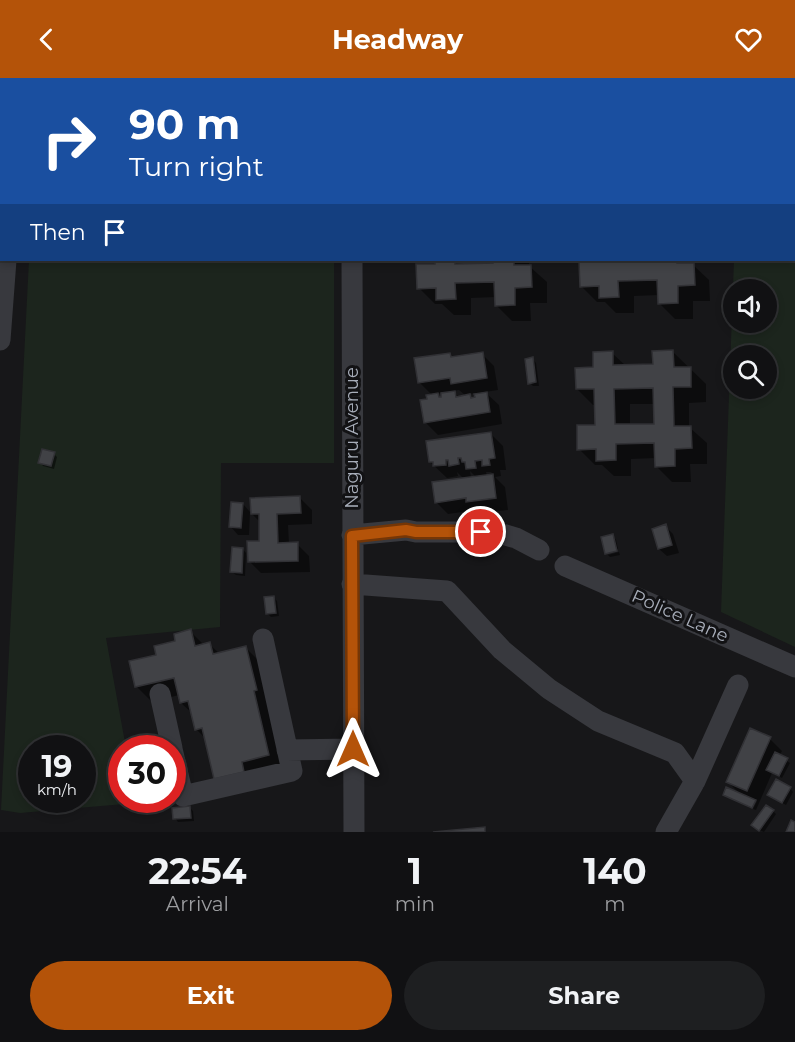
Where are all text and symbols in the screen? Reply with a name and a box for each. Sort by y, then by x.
icon: back [30,23,63,56]
text: Headway [332,23,463,56]
icon: heart [732,23,765,56]
text: 90 m [129,98,240,150]
icon: right [30,102,108,180]
text: Turn right [129,150,264,183]
icon: arrive [98,216,131,249]
text: Then [30,219,86,246]
map controls [723,279,777,399]
button: sound [723,279,777,333]
button: search [723,345,777,399]
street label: Naguru Avenue [341,367,363,509]
pin [455,506,506,557]
icon: arrive [464,515,497,548]
street label: Police Lane [628,585,732,647]
position arrow [321,717,385,781]
speed limit sign: 30 [108,735,186,813]
text: 19 [42,748,72,785]
text: km/h [37,780,77,799]
text: 22:54 [148,849,246,893]
text: 1 [408,849,422,893]
text: 140 [583,849,647,893]
text: Arrival [166,892,229,916]
text: min [395,892,435,916]
text: m [604,892,626,916]
button: Exit [30,961,392,1030]
button: Share [404,961,765,1030]

